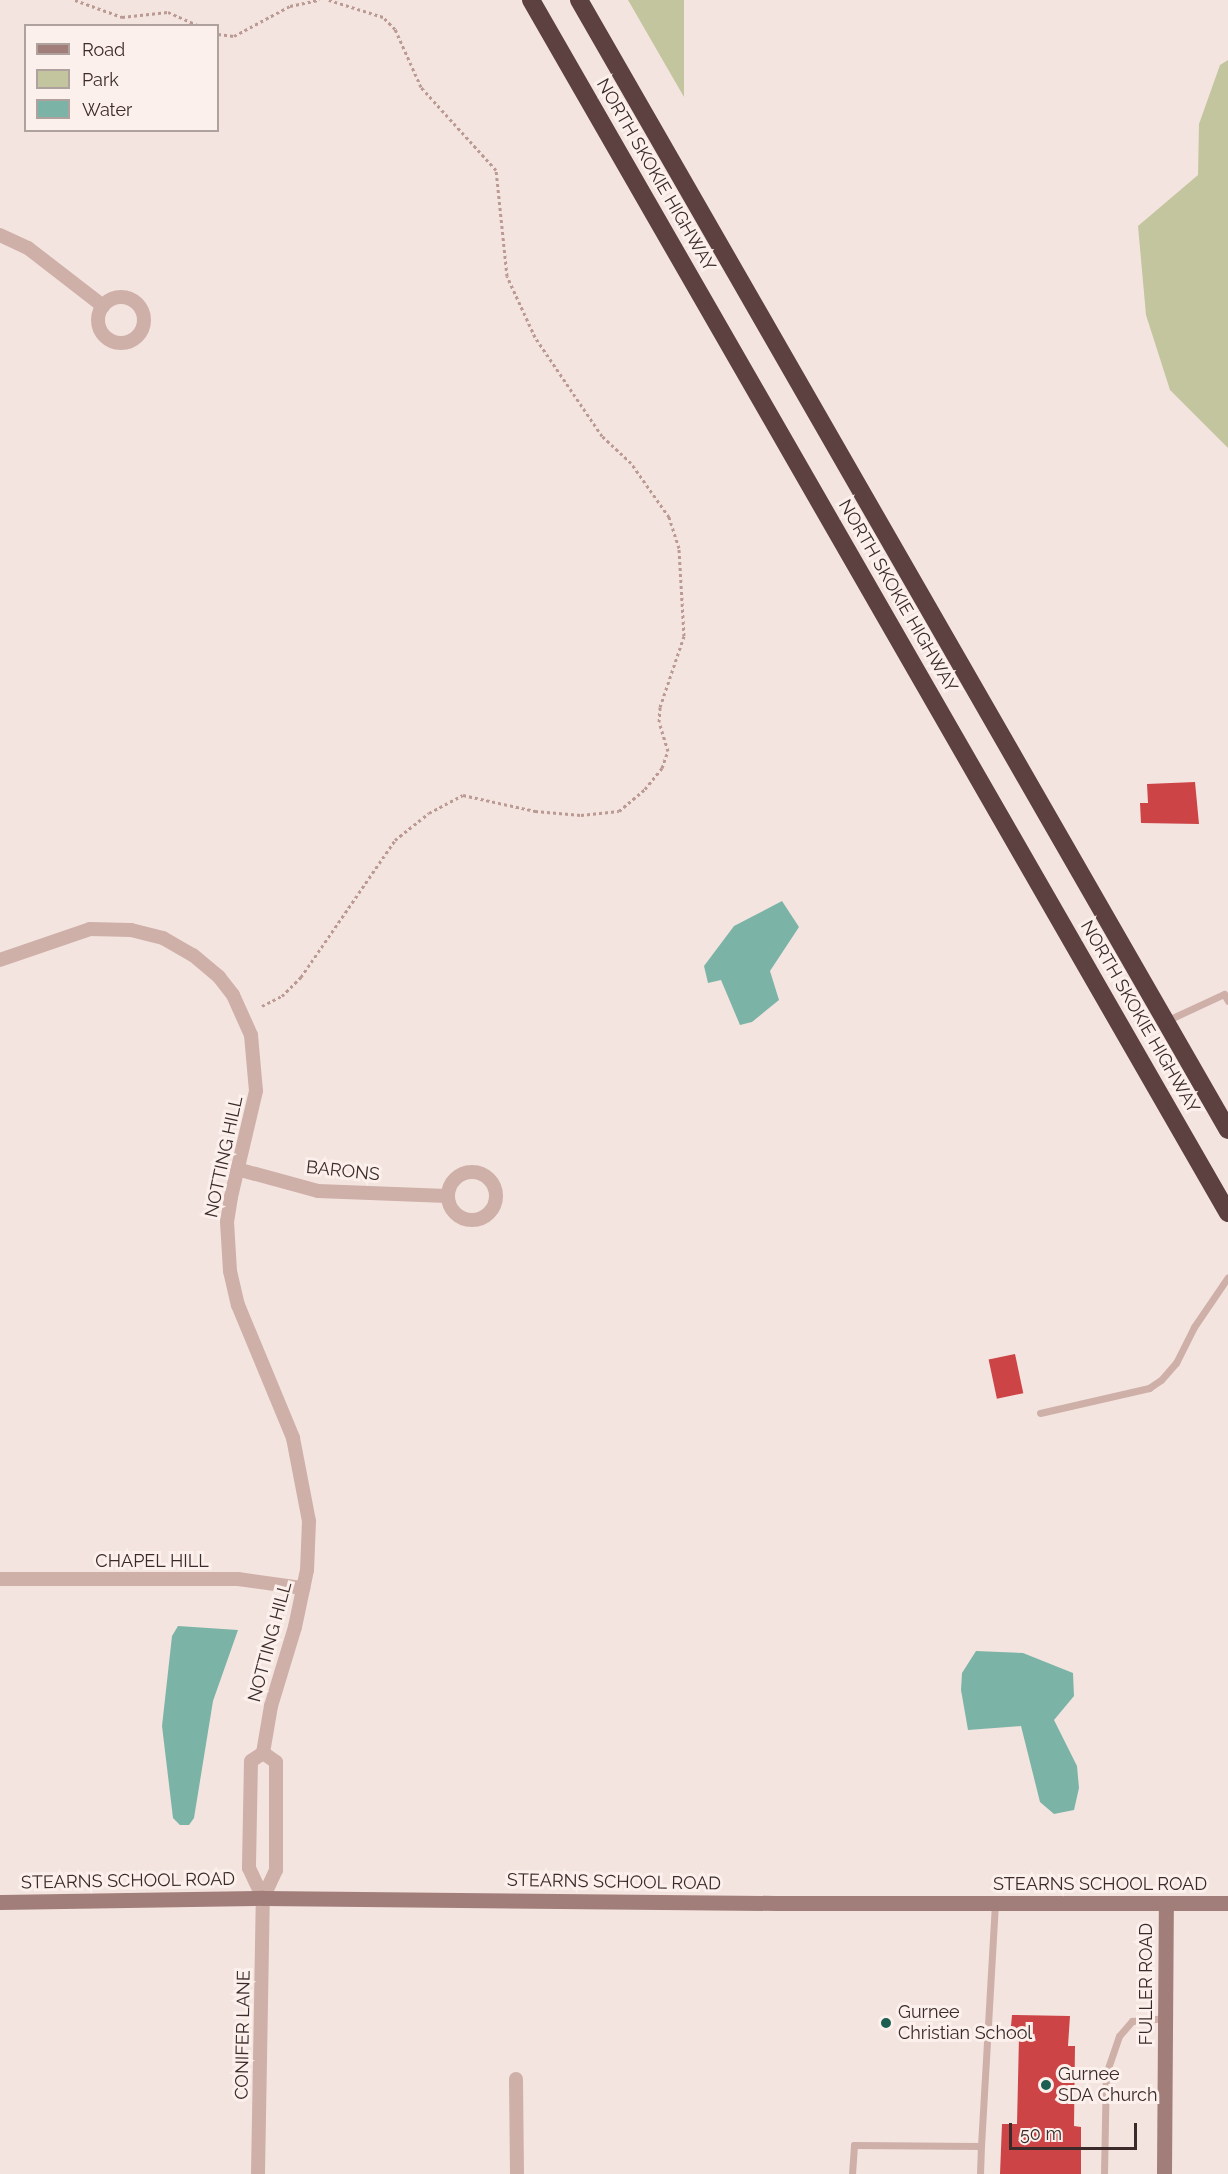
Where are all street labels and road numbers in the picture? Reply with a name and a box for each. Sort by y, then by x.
street label: NORTH SKOKIE HIGHWAY [592,75,720,275]
street label: NORTH SKOKIE HIGHWAY [834,496,962,696]
street label: NORTH SKOKIE HIGHWAY [1076,917,1204,1117]
street label: NOTTING HILL [201,1094,247,1220]
street label: BARONS [305,1156,381,1186]
street label: CHAPEL HILL [95,1550,209,1572]
street label: NOTTING HILL [244,1580,296,1704]
street label: STEARNS SCHOOL ROAD [20,1868,236,1894]
street label: STEARNS SCHOOL ROAD [506,1869,722,1895]
street label: STEARNS SCHOOL ROAD [993,1873,1207,1895]
street label: FULLER ROAD [1135,1923,1157,2045]
street label: CONIFER LANE [231,1970,255,2100]

